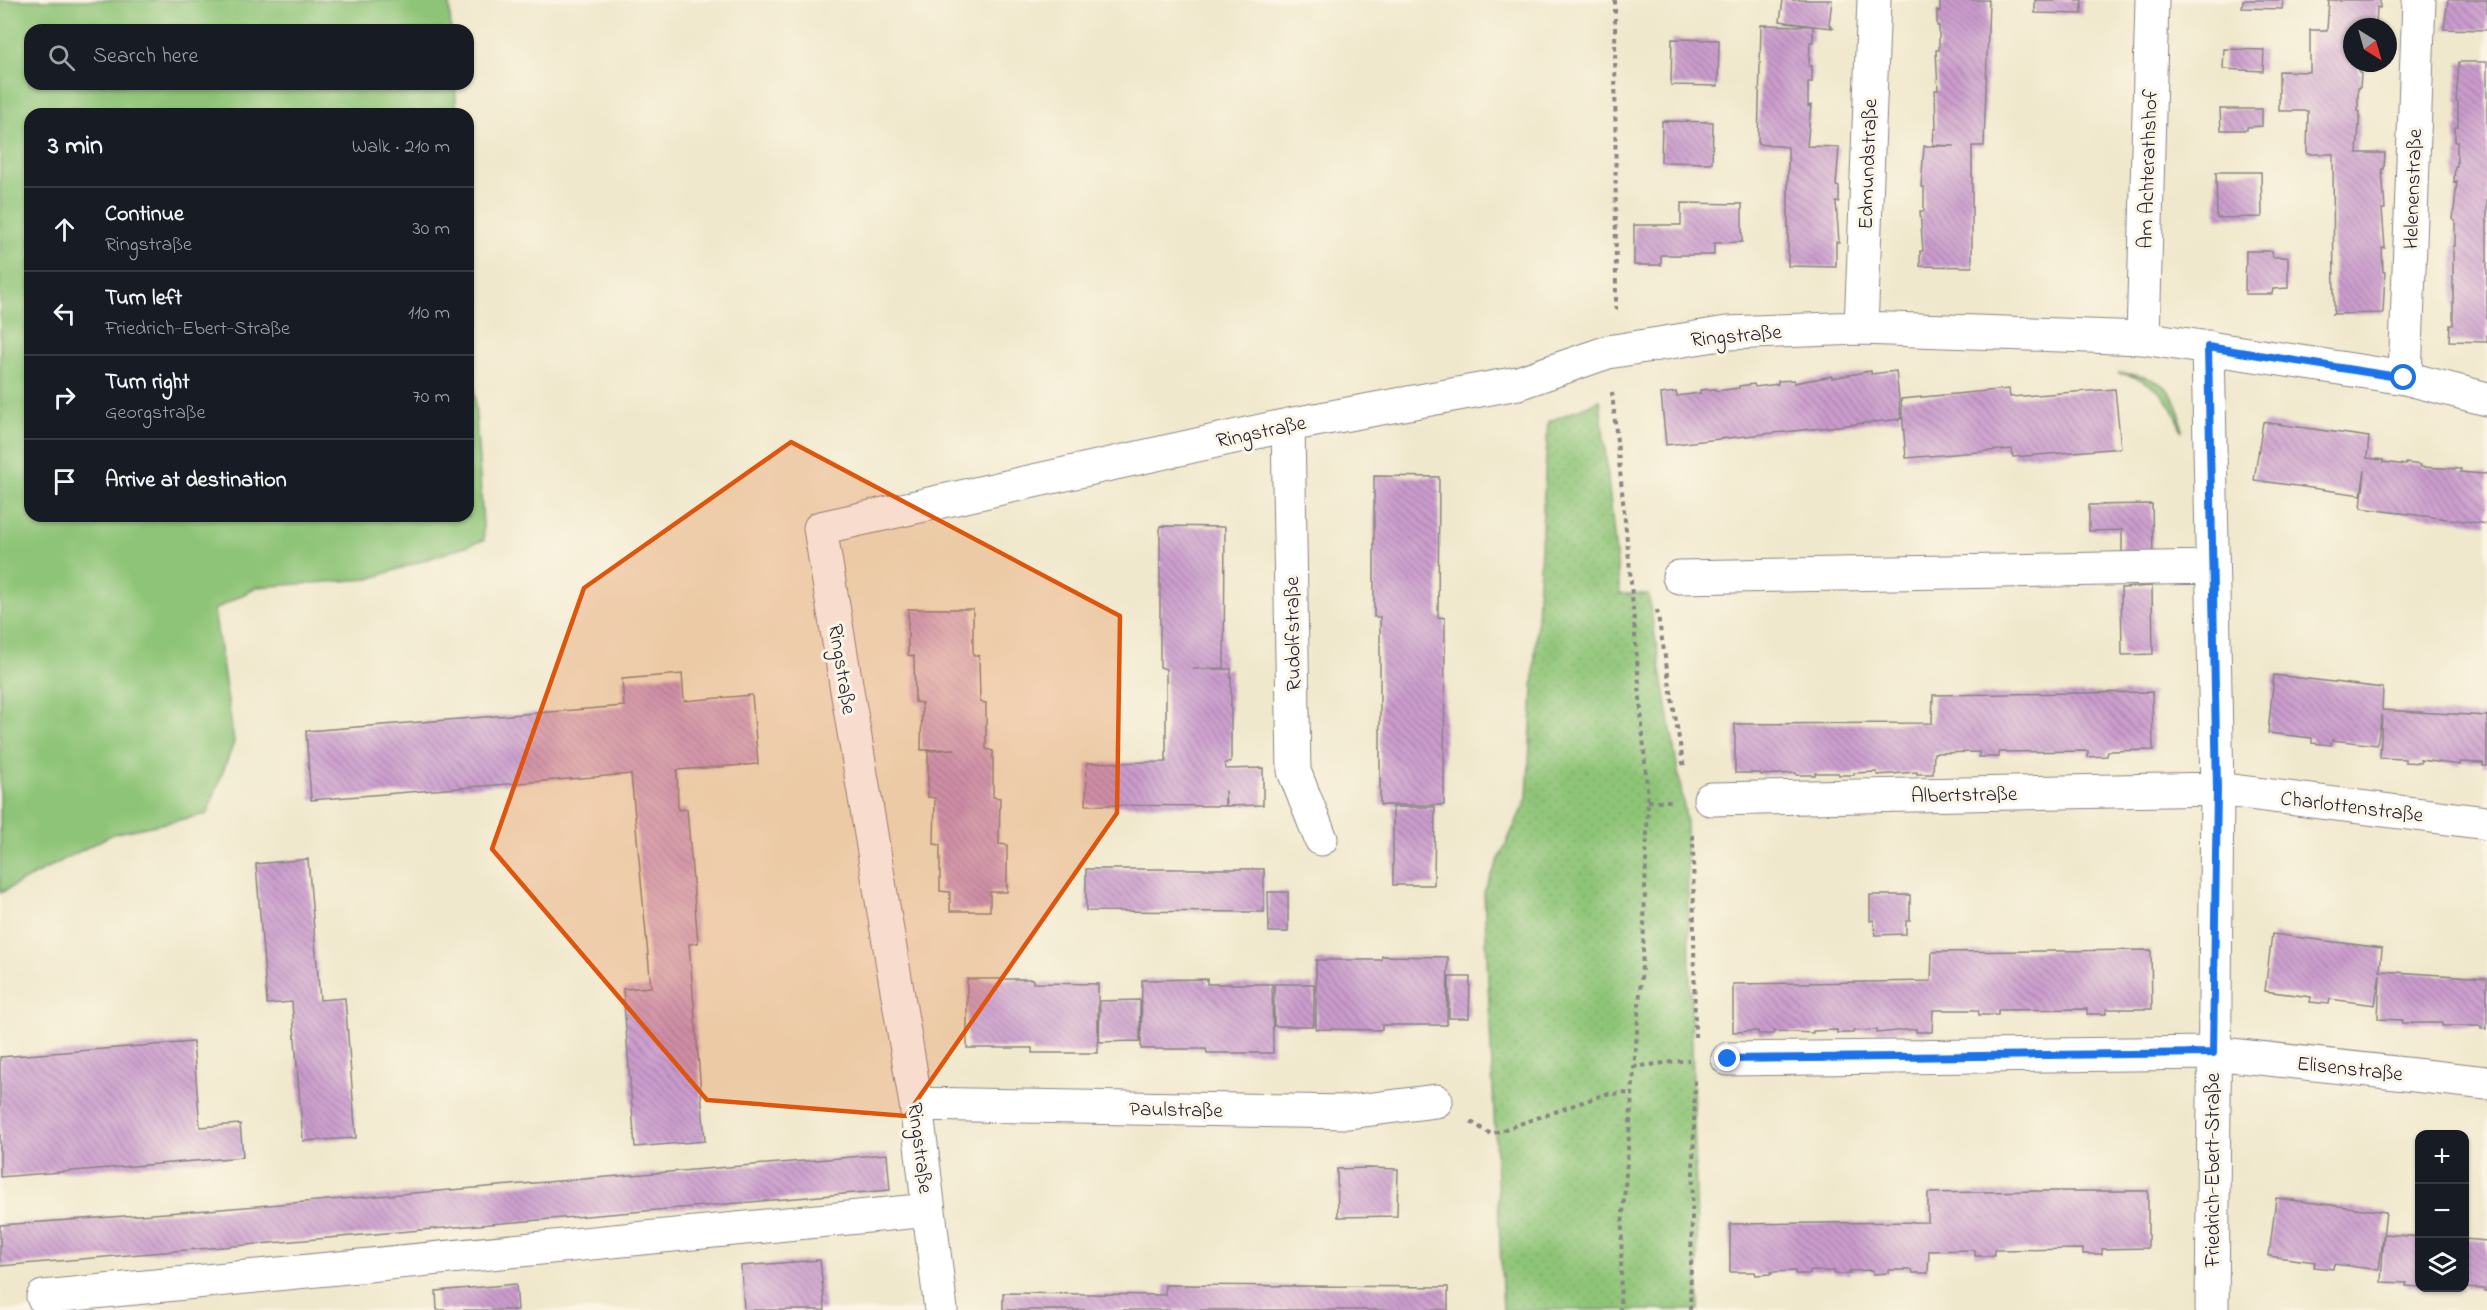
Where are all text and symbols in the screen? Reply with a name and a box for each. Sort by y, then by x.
north arrow [2343,18,2397,72]
search box [24,24,474,90]
icon: search [45,41,78,74]
text: Search here [93,41,198,73]
street label: Am Achterathshof [2131,89,2167,249]
street label: Edmundstraße [1852,98,1886,230]
text: 3 min [48,128,103,166]
street label: Helenenstraße [2397,128,2431,250]
text: Walk · 210 m [352,133,450,162]
text: Continue [105,199,184,231]
icon: ahead [48,213,81,246]
text: 30 m [413,215,450,244]
text: Ringstraße [105,231,192,260]
text: Turn left [105,283,182,315]
icon: left [48,297,81,330]
text: 110 m [408,299,450,328]
text: Friedrich-Ebert-Straße [105,315,290,344]
street label: Ringstraße [1689,318,1784,358]
route start [2390,364,2416,390]
text: Turn right [105,367,190,399]
icon: right [48,381,81,414]
text: 70 m [413,383,450,412]
text: Georgstraße [105,399,205,428]
street label: Ringstraße [1214,409,1310,459]
icon: arrive [48,465,81,498]
text: Arrive at destination [105,465,287,497]
street label: Rudolfstraße [1278,576,1310,692]
street label: Ringstraße [817,622,863,718]
street label: Albertstraße [1911,780,2018,812]
street label: Charlottenstraße [2279,784,2425,832]
route end [1714,1045,1740,1071]
street label: Elisenstraße [2295,1050,2405,1091]
street label: Friedrich-Ebert-Straße [2199,1072,2229,1268]
street label: Paulstraße [1129,1095,1224,1127]
street label: Ringstraße [897,1101,940,1196]
map controls [2415,1130,2469,1292]
button: + [2415,1130,2469,1184]
button: − [2415,1184,2469,1238]
button: layers [2415,1238,2469,1292]

